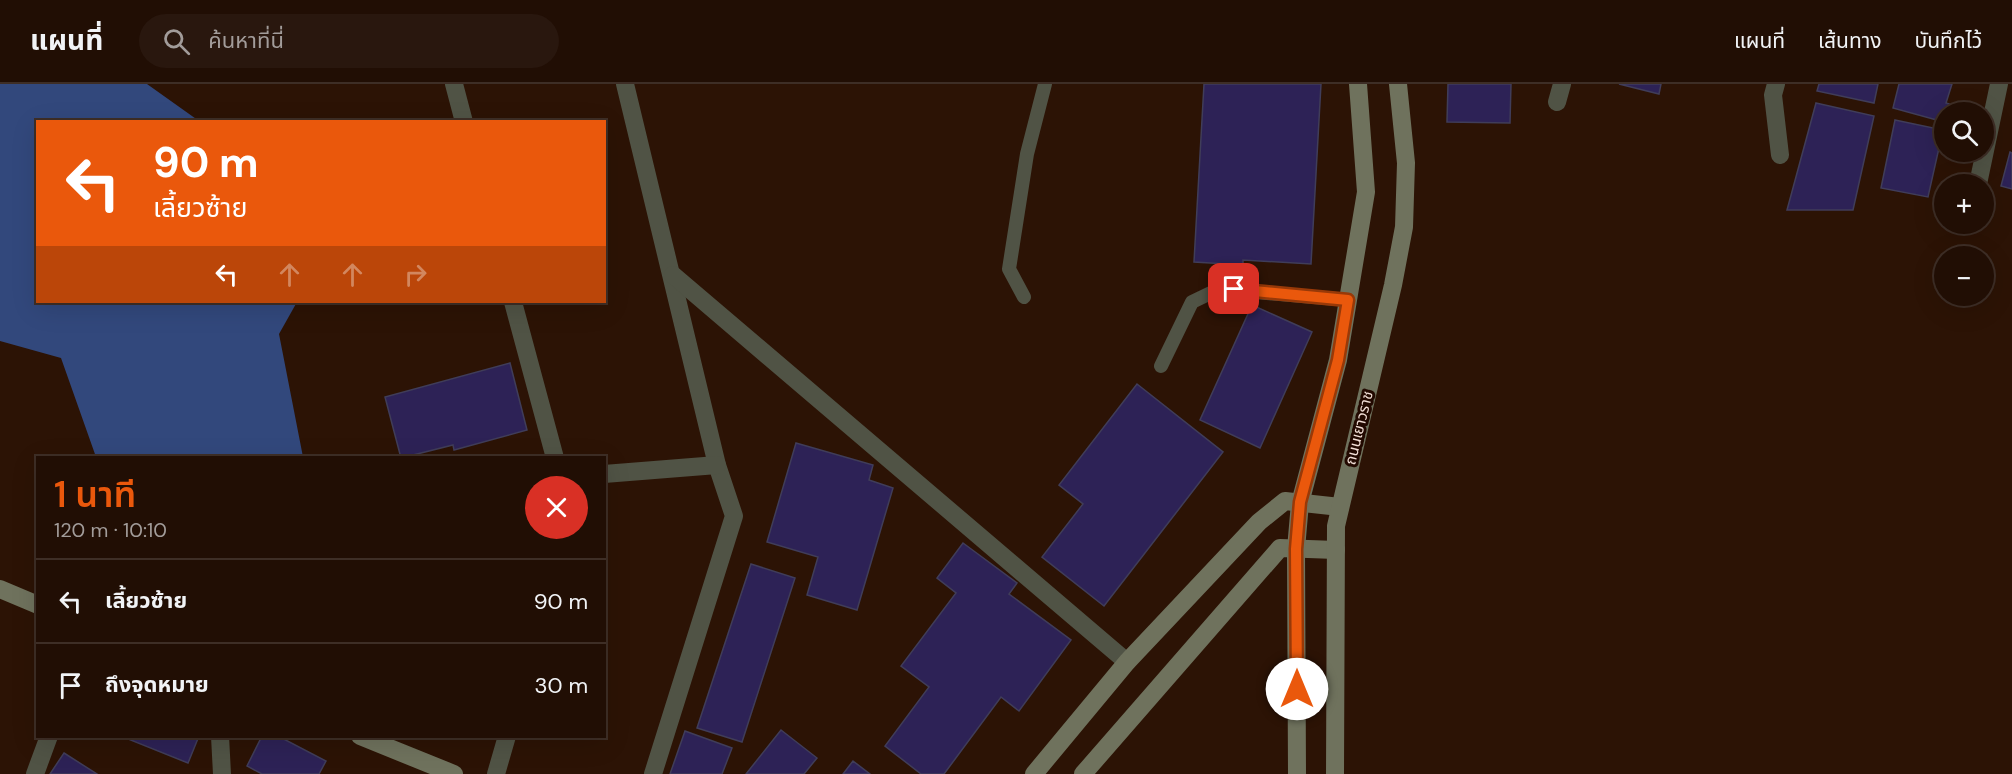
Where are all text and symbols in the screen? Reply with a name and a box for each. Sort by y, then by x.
search box [139,14,559,68]
text: แผนที่ [30,22,103,59]
icon: search [160,25,193,58]
text: ค้นหาที่นี่ [208,26,284,55]
text: แผนที่ [1734,27,1785,55]
text: เส้นทาง [1818,27,1882,55]
text: บันทึกไว้ [1915,27,1982,55]
map controls [1934,102,1994,306]
button: search [1934,102,1994,162]
text: 90 m [153,135,259,190]
icon: left [54,144,132,222]
button: + [1934,174,1994,234]
text: เลี้ยวซ้าย [153,190,247,225]
button: − [1934,246,1994,306]
icon: left [210,258,243,291]
icon: ahead [273,258,306,291]
icon: ahead [336,258,369,291]
icon: right [399,258,432,291]
pin [1208,263,1259,314]
icon: arrive [1217,272,1250,305]
street label: ถนนเยาวราช [1340,389,1378,467]
text: 1 นาที [54,471,136,518]
button: close [525,476,588,539]
text: 120 m · 10:10 [54,517,167,543]
icon: left [54,585,87,618]
text: เลี้ยวซ้าย [105,586,187,615]
text: 90 m [534,587,588,616]
position arrow [1265,657,1329,721]
icon: arrive [54,669,87,702]
text: ถึงจุดหมาย [105,670,209,699]
text: 30 m [534,671,588,700]

